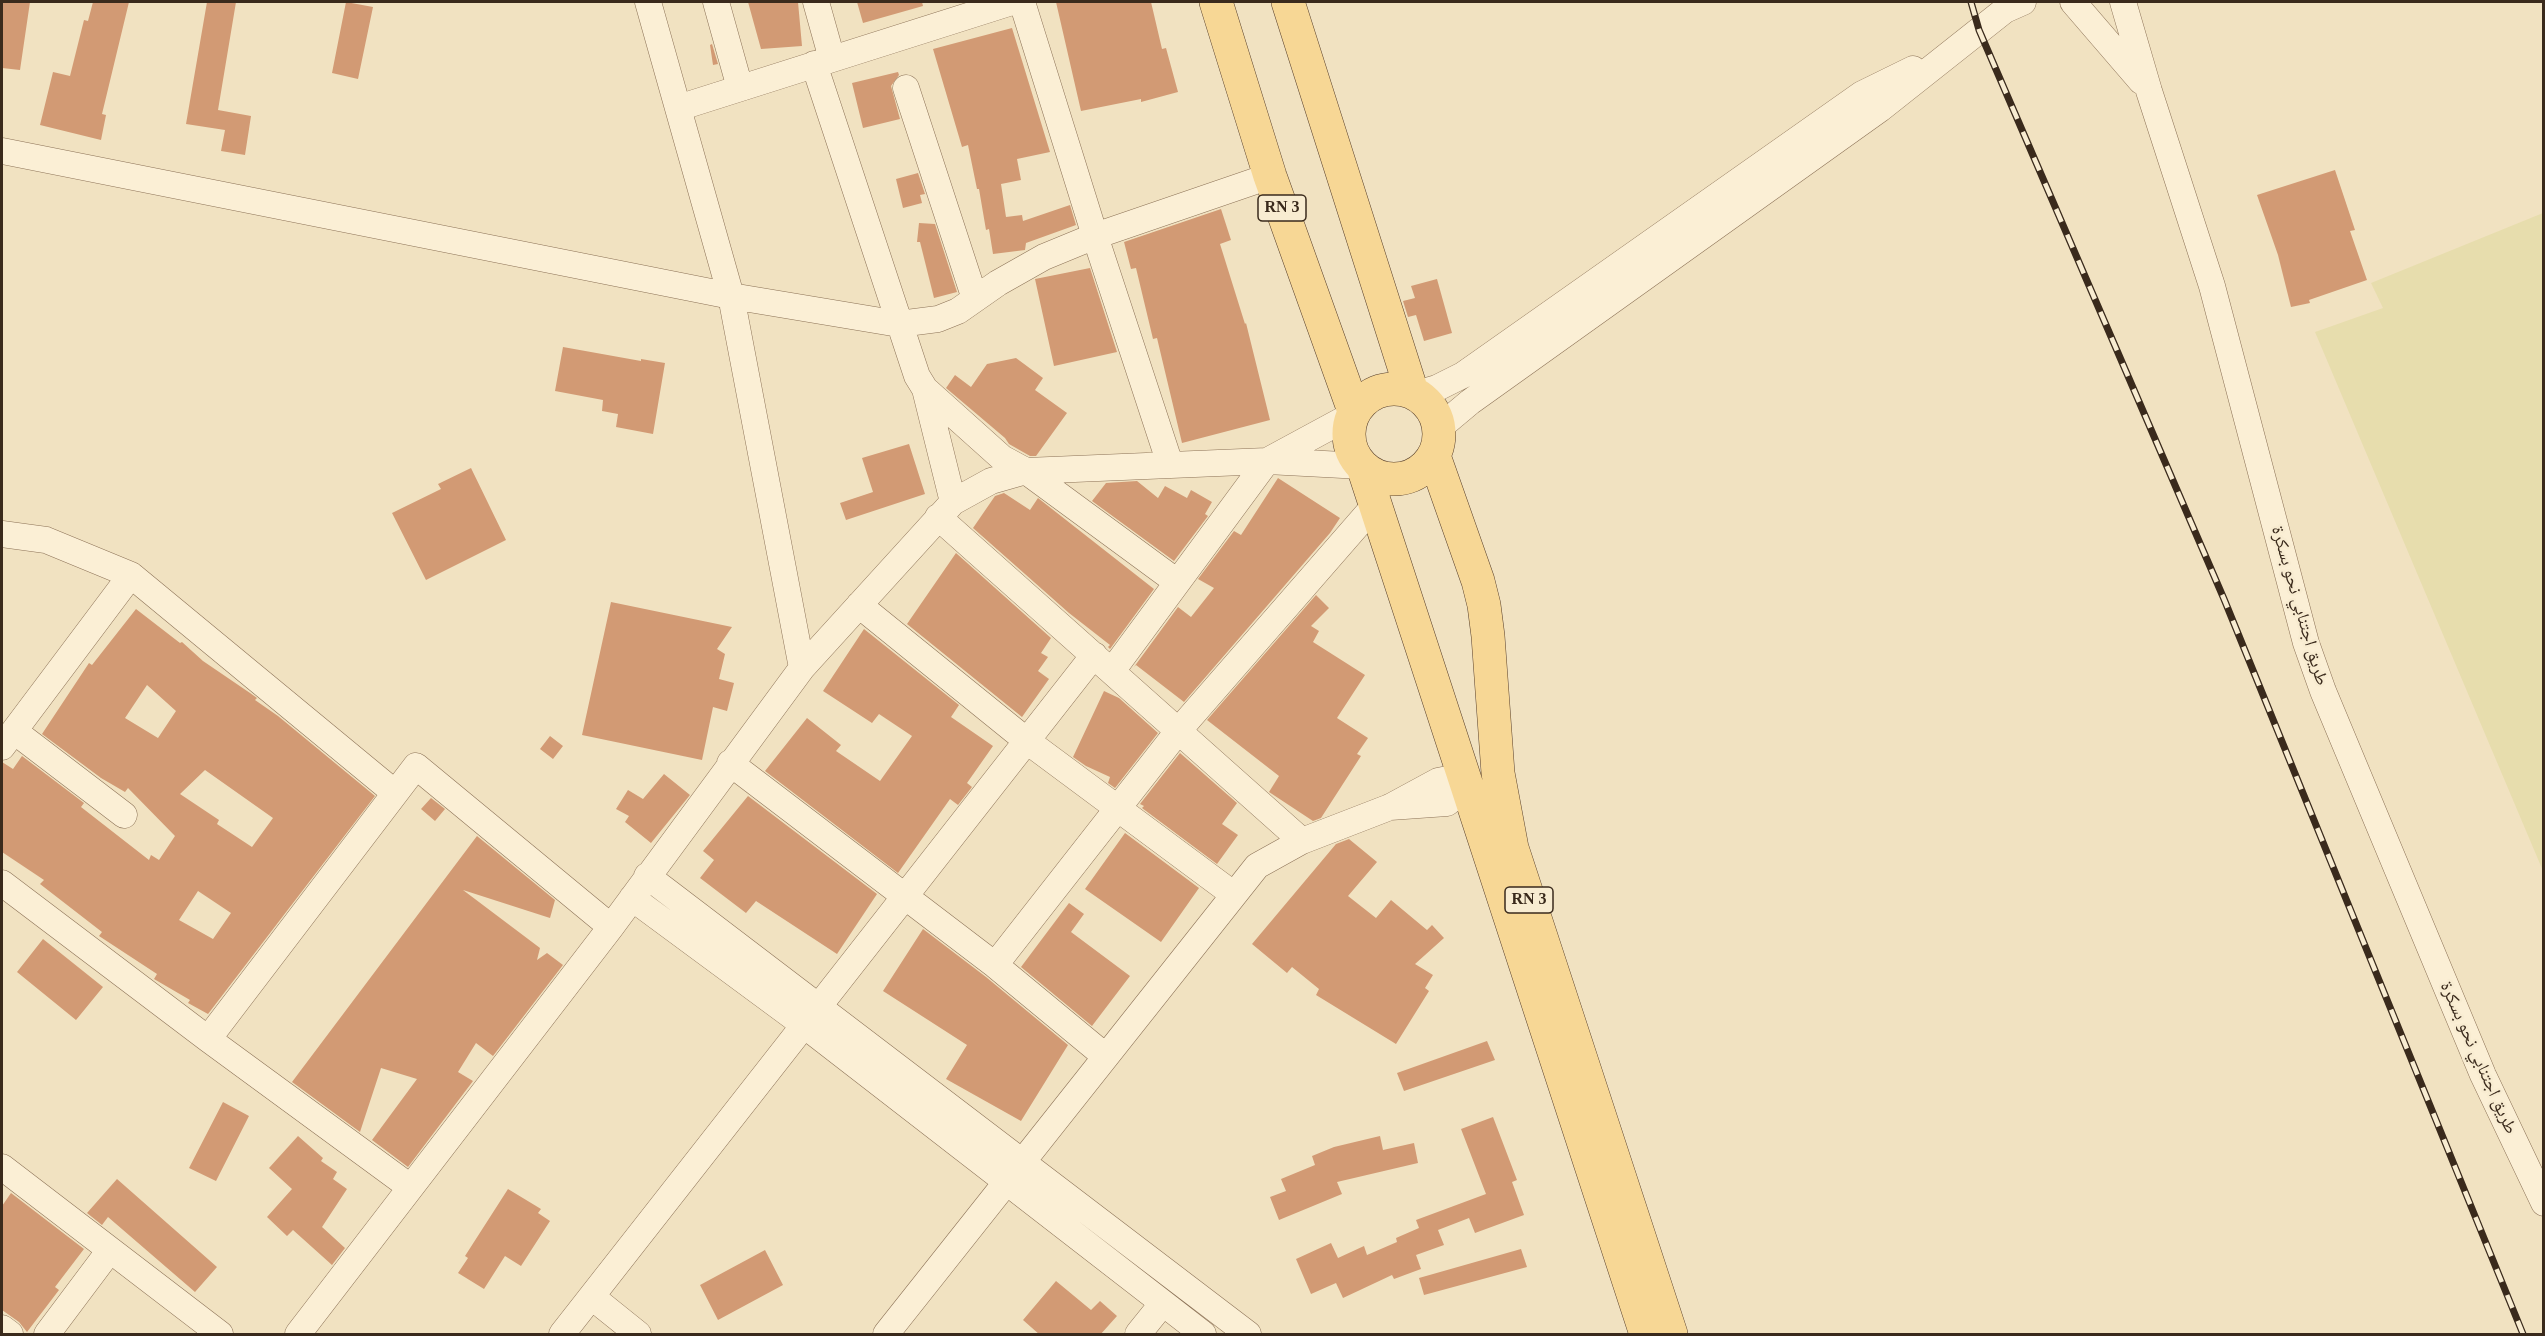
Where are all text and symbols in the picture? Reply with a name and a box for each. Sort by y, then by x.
road number: RN 3 [1258,195,1306,221]
street label: طريق اجتنابي نحو بسكرة [2266,524,2332,688]
road number: RN 3 [1505,887,1553,913]
street label: طريق اجتنابي نحو بسكرة [2435,978,2521,1138]

